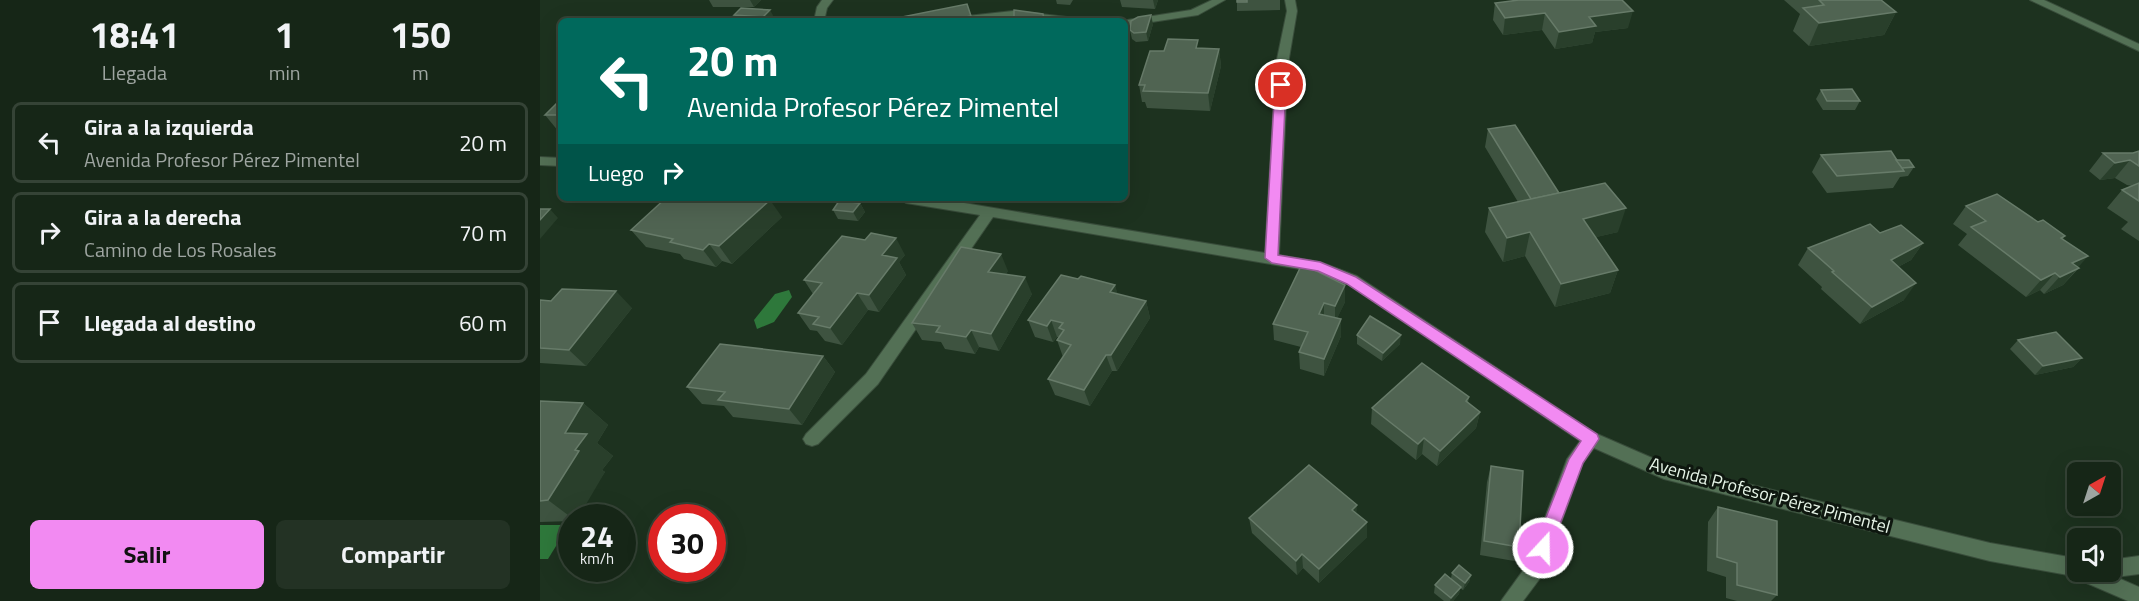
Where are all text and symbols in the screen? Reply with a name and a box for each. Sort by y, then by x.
text: 18:41 [89,7,179,62]
text: 1 [275,7,295,62]
text: 150 [390,7,451,62]
text: 20 m [687,28,779,92]
icon: left [588,42,666,120]
text: Llegada [102,57,167,88]
text: min [269,57,301,88]
text: m [412,57,429,88]
pin [1255,59,1306,110]
icon: arrive [1264,68,1297,101]
text: Avenida Profesor Pérez Pimentel [687,86,1059,127]
text: Gira a la izquierda [84,110,254,144]
icon: left [33,126,66,159]
text: 20 m [459,126,507,160]
text: Avenida Profesor Pérez Pimentel [84,144,360,175]
text: Luego [588,156,644,190]
icon: right [656,156,689,189]
text: Gira a la derecha [84,200,241,234]
icon: right [33,216,66,249]
text: 70 m [459,216,507,250]
text: Camino de Los Rosales [84,234,277,265]
icon: arrive [33,306,66,339]
text: Llegada al destino [84,306,256,340]
text: 60 m [459,306,507,340]
street label: Avenida Profesor Pérez Pimentel [1647,450,1893,540]
north arrow [2067,462,2121,516]
map controls [2067,462,2121,582]
speed limit sign: 30 [648,504,726,582]
text: 24 [580,513,614,559]
position arrow [1511,516,1575,580]
button: Salir [30,520,264,589]
button: Compartir [276,520,510,589]
button: sound [2067,528,2121,582]
text: km/h [580,547,614,570]

